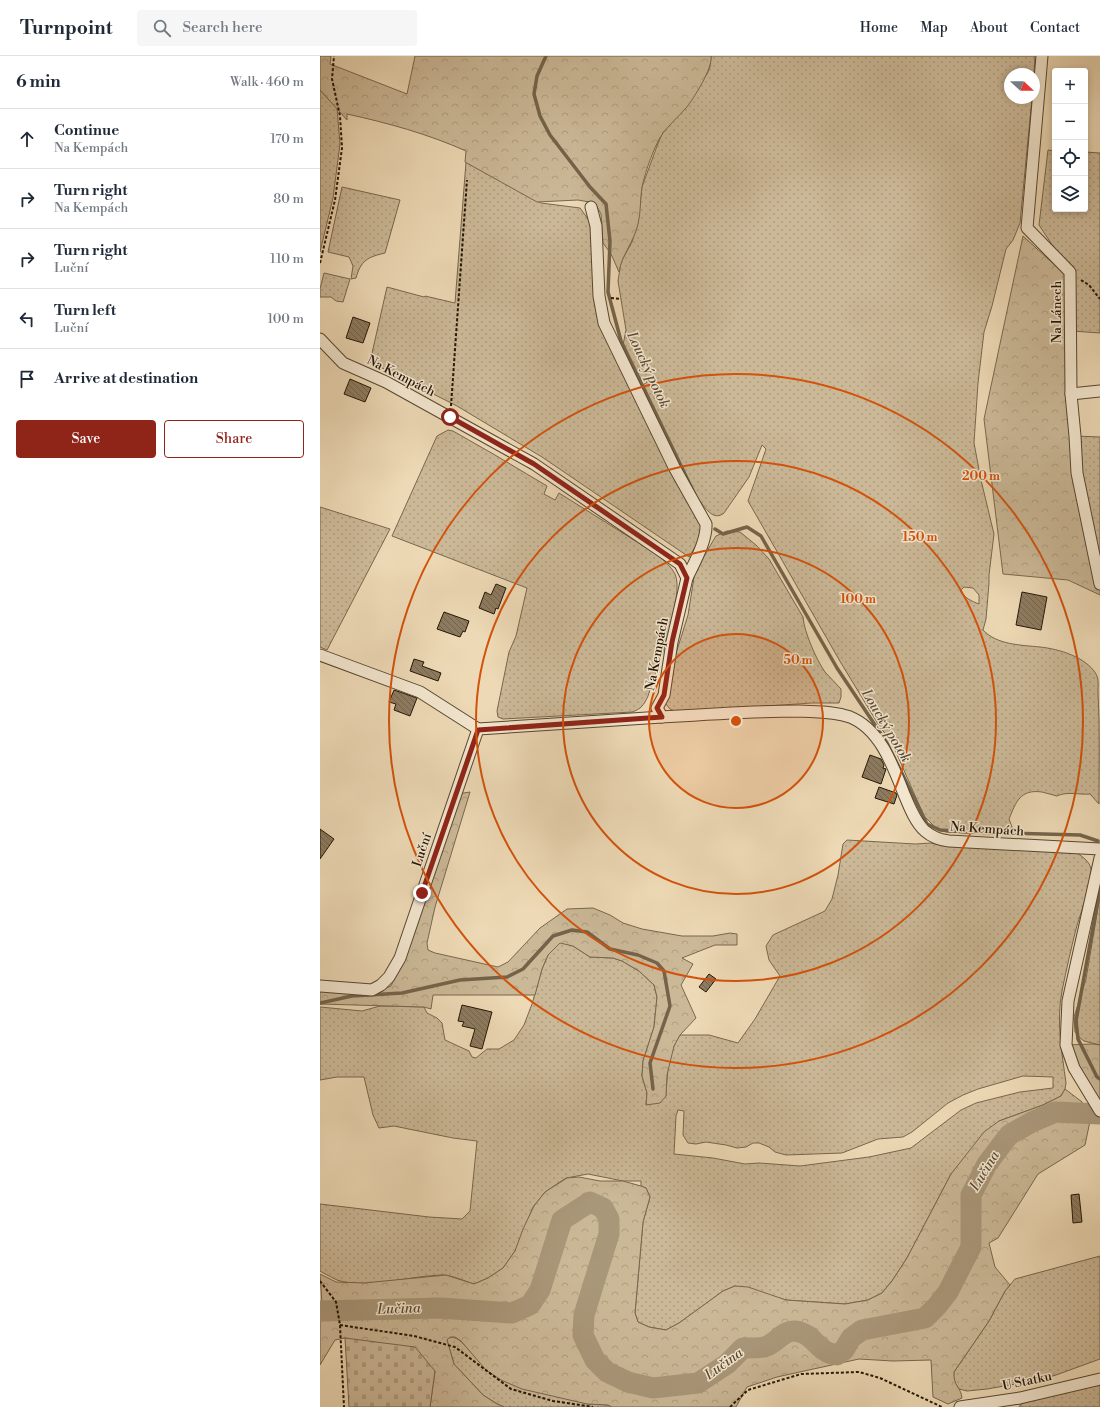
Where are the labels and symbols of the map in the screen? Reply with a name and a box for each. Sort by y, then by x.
north arrow [1004,68,1040,104]
street label: Na Lánech [1049,281,1065,343]
water label: Loucký potok [622,328,674,411]
street label: Na Kempách [364,352,438,400]
route start [441,408,459,426]
text: 200 m [962,469,1000,484]
text: 150 m [903,530,937,545]
text: 100 m [840,592,876,607]
street label: Na Kempách [642,616,672,692]
text: 50 m [783,653,813,668]
water label: Loucký potok [857,685,915,766]
centre of rings [729,714,743,728]
street label: Na Kempách [949,818,1025,840]
street label: Luční [409,830,435,869]
route end [413,884,431,902]
water label: Lučina [966,1148,1004,1195]
water label: Lučina [376,1299,421,1319]
water label: Lučina [700,1344,747,1385]
street label: U Statku [1001,1368,1054,1394]

